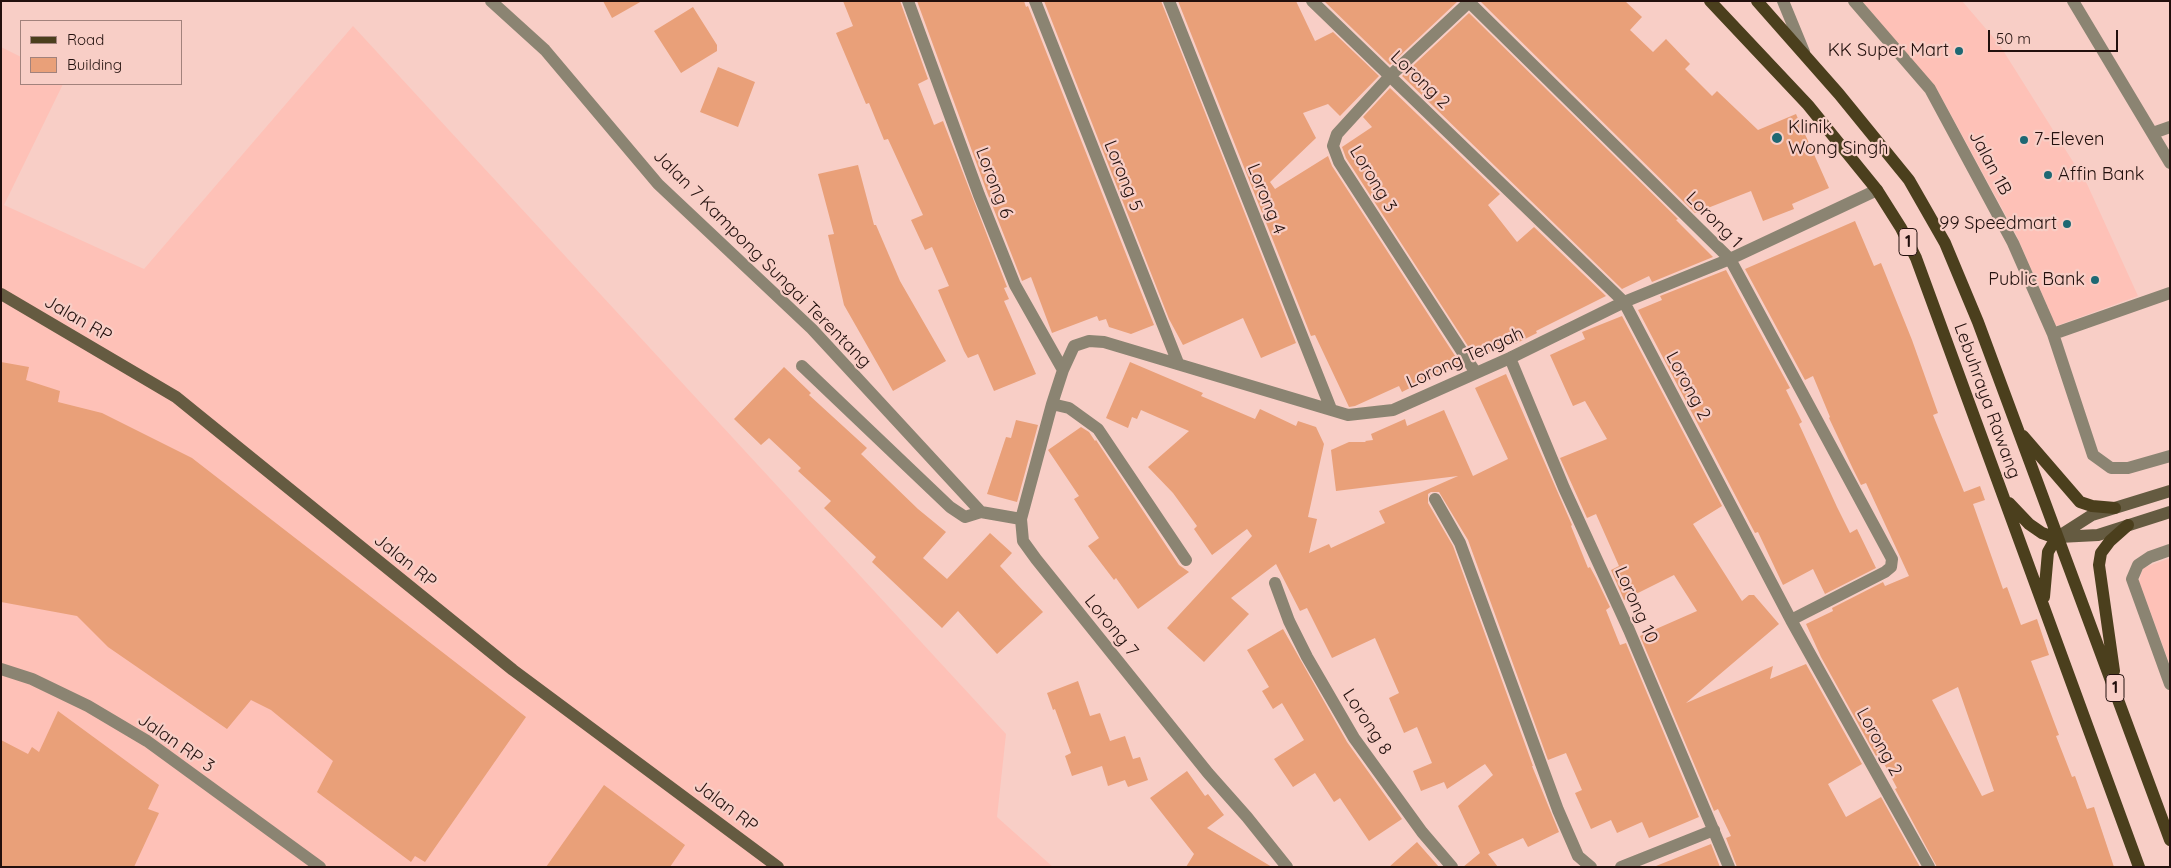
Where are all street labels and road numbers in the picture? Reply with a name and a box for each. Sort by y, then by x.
street label: Lorong 2 [1386,46,1454,114]
street label: Jalan 1B [1964,127,2016,199]
street label: Lorong 5 [1099,138,1147,214]
street label: Lorong 3 [1345,142,1401,216]
street label: Jalan 7 Kampong Sungai Terentang [648,145,876,373]
street label: Lorong 6 [971,145,1017,221]
street label: Lorong 4 [1242,161,1290,237]
street label: Lorong 1 [1681,187,1747,253]
road number: 1 [1899,228,1917,256]
street label: Jalan RP [40,291,116,347]
street label: Lebuhraya Rawang [1949,320,2025,482]
street label: Lorong Tengah [1403,323,1527,393]
street label: Lorong 2 [1661,348,1715,424]
street label: Jalan RP [369,529,441,593]
street label: Lorong 10 [1610,563,1662,647]
street label: Lorong 7 [1079,591,1143,661]
road number: 1 [2106,674,2124,701]
street label: Lorong 8 [1338,685,1396,759]
street label: Lorong 2 [1852,704,1906,780]
street label: Jalan RP 3 [133,709,219,777]
street label: Jalan RP [690,775,762,837]

